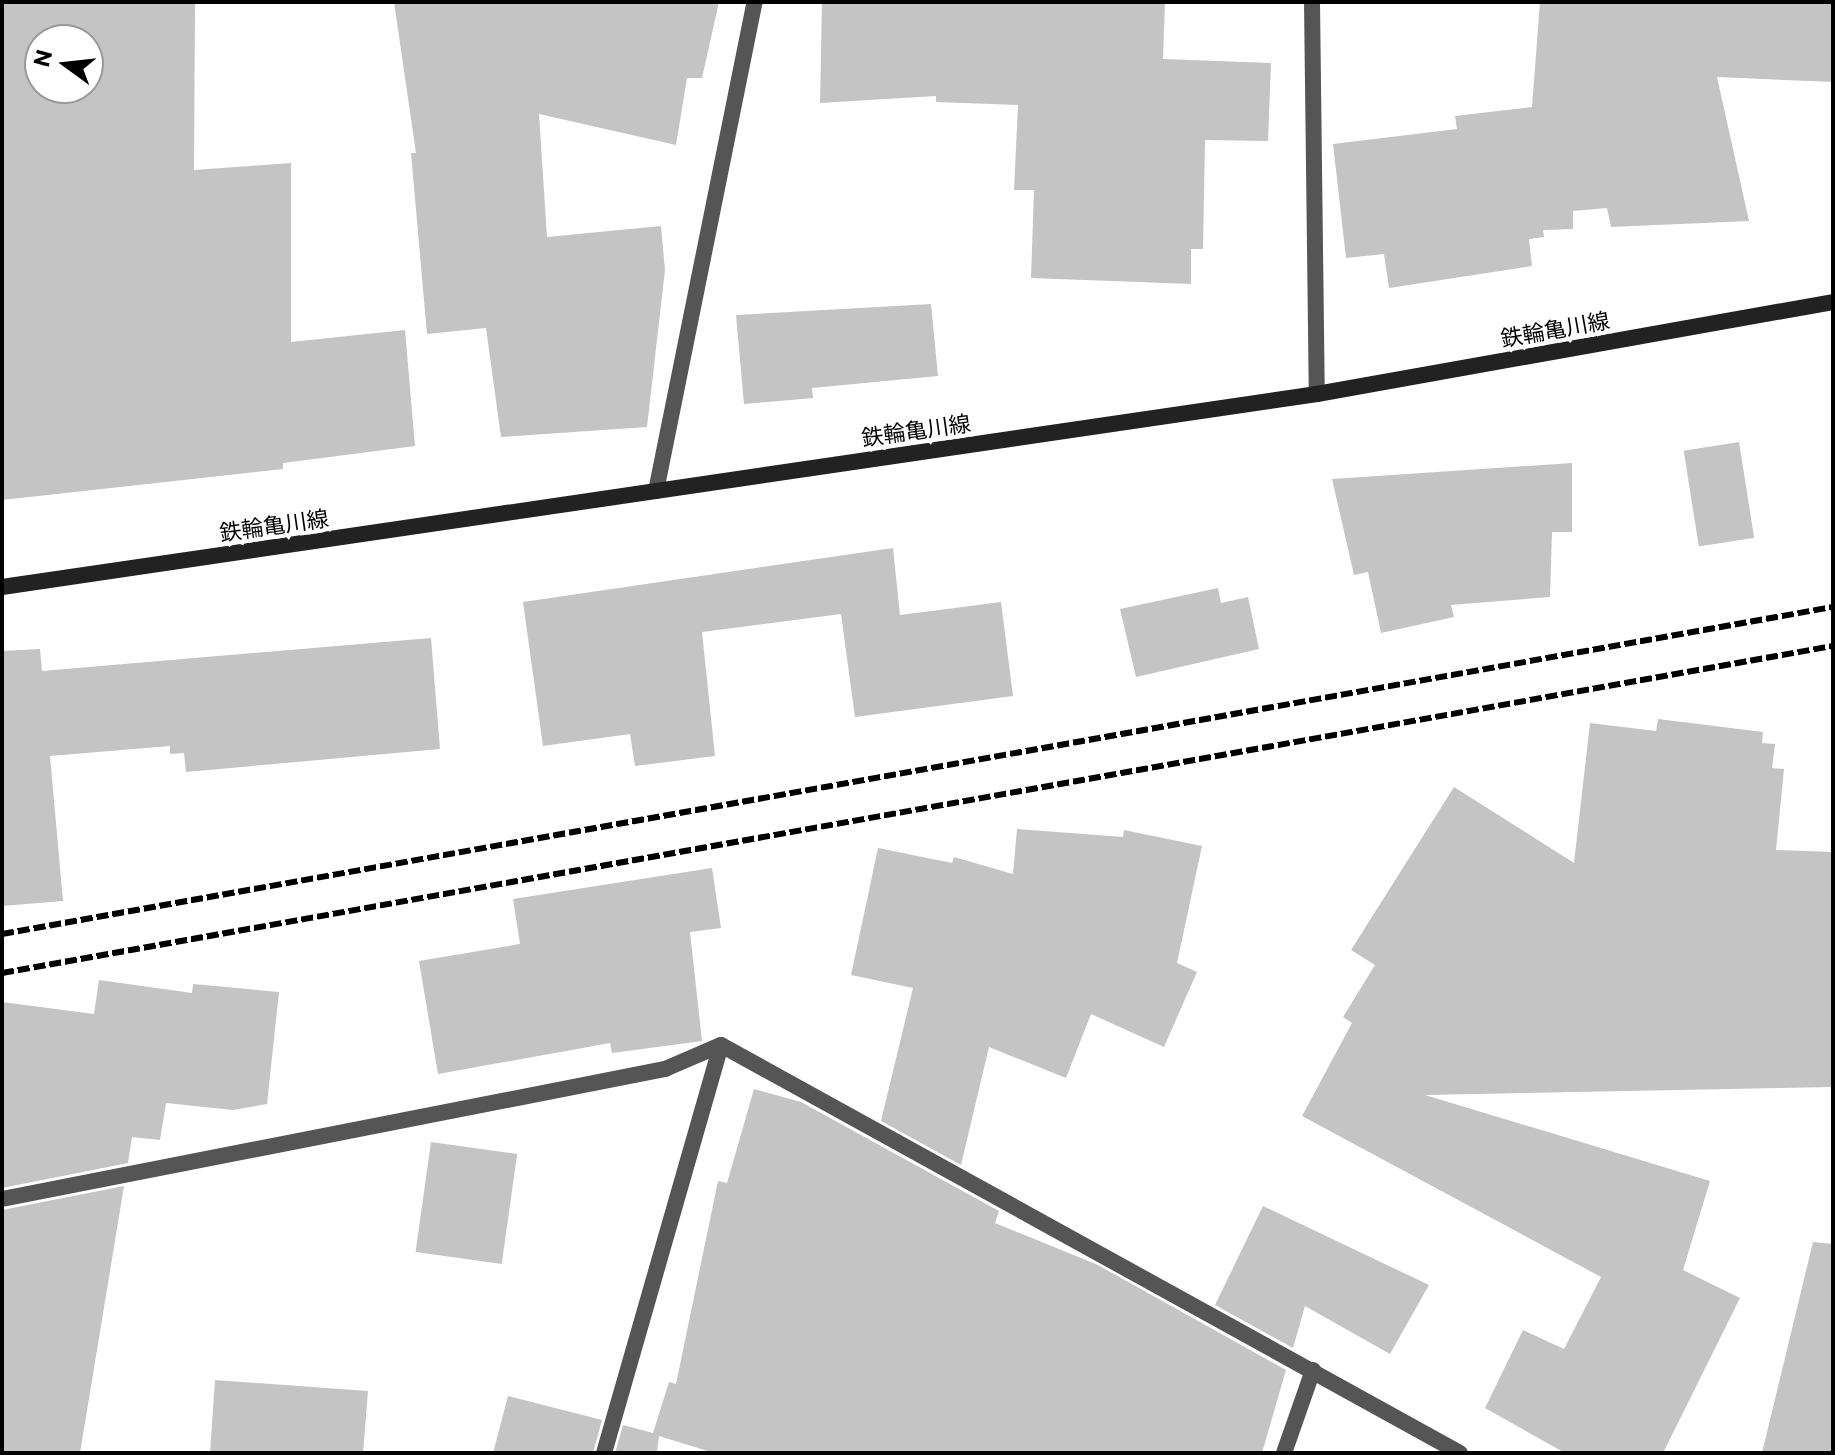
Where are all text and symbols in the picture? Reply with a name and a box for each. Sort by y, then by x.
north arrow [24,24,104,104]
text: N [27,47,57,70]
street label: 鉄輪亀川線 [1499,306,1611,352]
street label: 鉄輪亀川線 [860,409,972,451]
street label: 鉄輪亀川線 [218,504,330,546]

